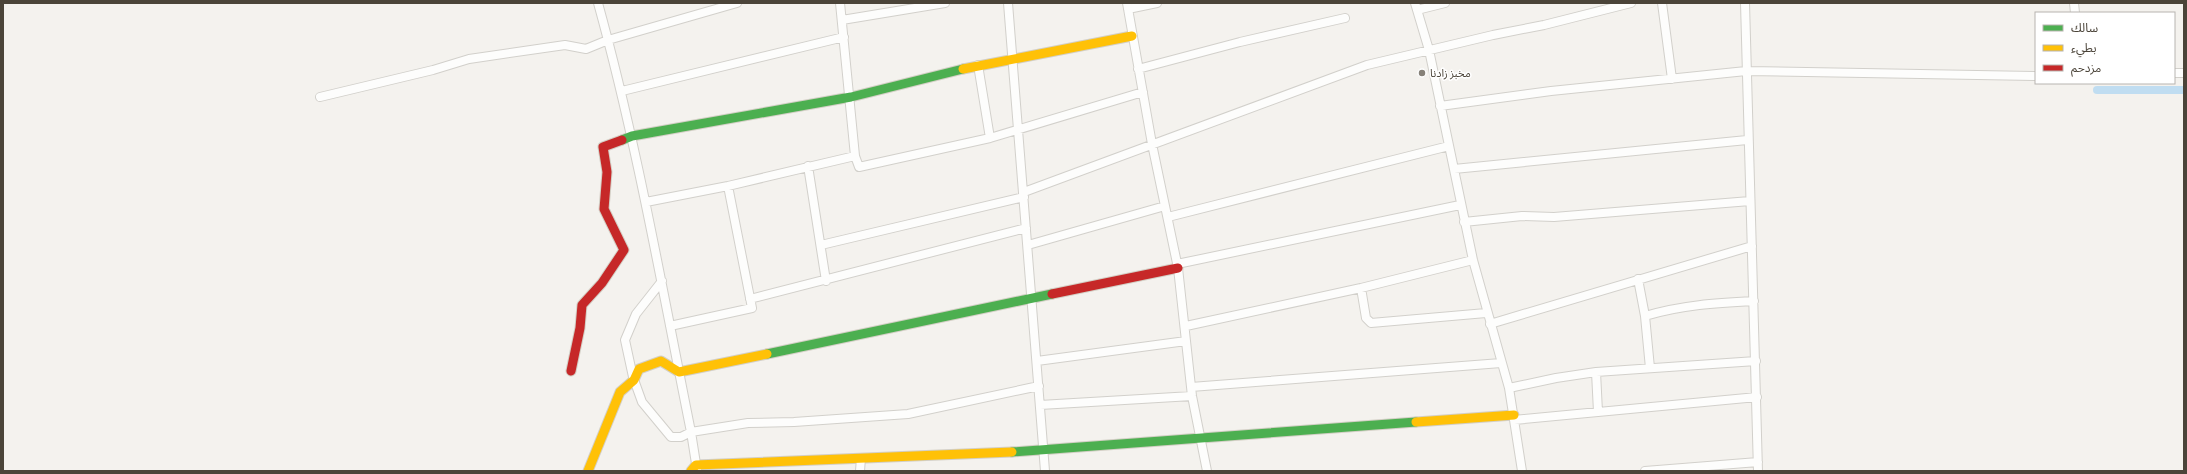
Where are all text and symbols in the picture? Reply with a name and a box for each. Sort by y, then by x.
legend [2035,12,2175,84]
text: سالك [2071,20,2098,34]
text: بطيء [2071,40,2097,58]
text: مزدحم [2071,60,2101,77]
place label: مخبز زادنا [1430,66,1471,80]
marker: مخبز زادنا [1417,68,1427,78]

